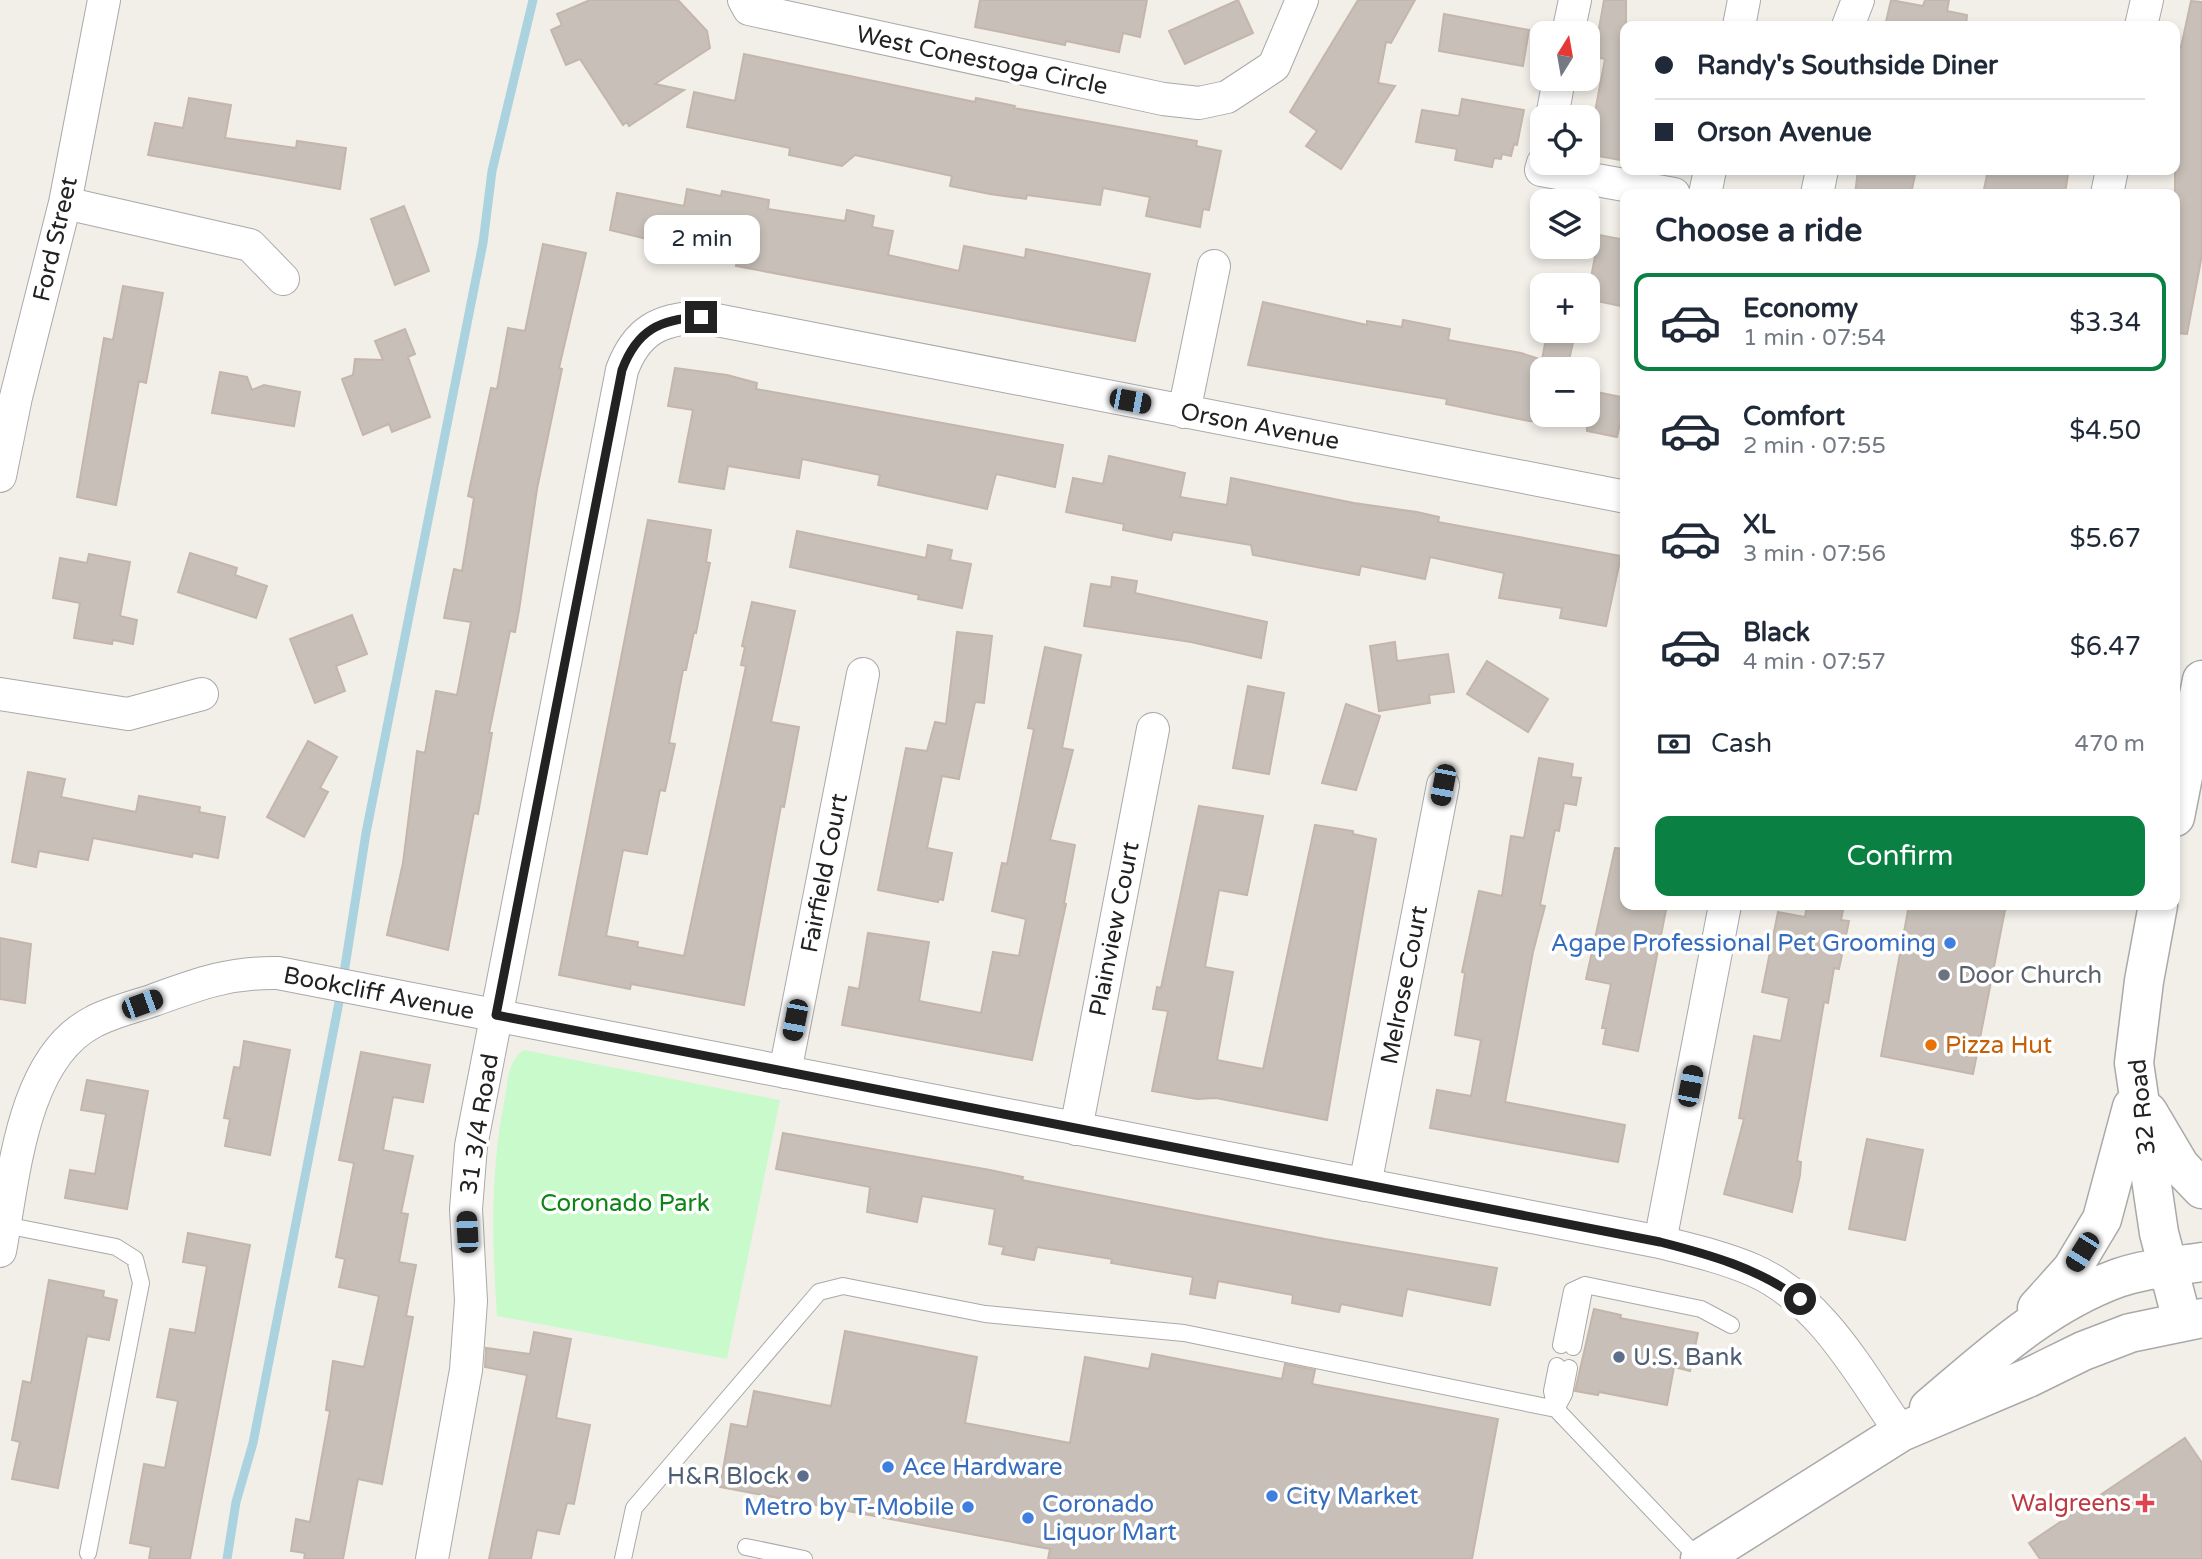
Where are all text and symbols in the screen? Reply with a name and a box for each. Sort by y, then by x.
street label: West Conestoga Circle [853,20,1110,101]
north arrow [1530,21,1600,91]
map controls [1530,21,1600,427]
text: Randy's Southside Diner [1697,50,1998,81]
button: locate [1530,105,1600,175]
text: Orson Avenue [1697,117,1872,148]
street label: Ford Street [27,174,84,304]
button: layers [1530,189,1600,259]
text: Choose a ride [1655,212,1862,250]
callout: 2 min [643,216,759,264]
text: 2 min [671,225,733,253]
button: + [1530,273,1600,343]
icon: car [1659,291,1722,354]
text: Economy [1743,293,1858,324]
route end [685,301,717,333]
text: $3.34 [2069,307,2141,338]
text: 1 min · 07:54 [1743,324,1886,352]
button: − [1530,357,1600,427]
car [1108,387,1153,415]
street label: Orson Avenue [1178,397,1342,456]
icon: car [1659,399,1722,462]
text: Comfort [1743,401,1845,432]
text: $4.50 [2069,415,2141,446]
text: 2 min · 07:55 [1743,432,1886,460]
icon: car [1659,507,1722,570]
text: XL [1743,509,1775,540]
text: $5.67 [2069,523,2141,554]
text: 3 min · 07:56 [1743,540,1886,568]
icon: car [1659,615,1722,678]
text: Black [1743,617,1810,648]
text: $6.47 [2070,631,2141,662]
text: 4 min · 07:57 [1743,648,1886,676]
icon: cash [1655,725,1693,763]
text: Cash [1711,728,1772,759]
text: 470 m [2075,730,2145,758]
car [1429,762,1458,808]
street label: Fairfield Court [795,791,854,955]
button: Confirm [1655,816,2145,896]
street label: Plainview Court [1083,839,1146,1019]
street label: Melrose Court [1375,903,1434,1067]
place label: Agape Professional Pet Grooming [1551,929,1936,958]
marker: Agape Professional Pet Grooming [1942,935,1958,951]
street label: Bookcliff Avenue [281,961,477,1026]
place label: Door Church [1958,961,2102,990]
marker: Door Church [1936,967,1952,983]
car [119,987,166,1021]
car [781,997,810,1043]
place label: Pizza Hut [1945,1031,2052,1060]
marker: Pizza Hut [1923,1037,1939,1053]
street label: 31 3/4 Road [454,1052,505,1197]
street label: 32 Road [2123,1057,2162,1157]
car [1676,1063,1705,1109]
park label: Coronado Park [540,1189,710,1218]
car [456,1210,479,1254]
car [2062,1229,2103,1275]
route start [1784,1283,1816,1315]
place label: U.S. Bank [1633,1343,1743,1372]
marker: U.S. Bank [1611,1349,1627,1365]
place label: Ace Hardware [902,1453,1063,1482]
marker: Ace Hardware [880,1459,896,1475]
place label: H&R Block [667,1462,789,1491]
marker: H&R Block [795,1468,811,1484]
place label: City Market [1286,1482,1418,1511]
marker: City Market [1264,1488,1280,1504]
place label: Walgreens [2011,1489,2131,1518]
place label: Coronado Liquor Mart [1042,1490,1177,1547]
place label: Metro by T-Mobile [744,1493,954,1522]
marker: Walgreens [2137,1495,2153,1511]
marker: Metro by T-Mobile [960,1499,976,1515]
marker: Coronado Liquor Mart [1020,1510,1036,1526]

